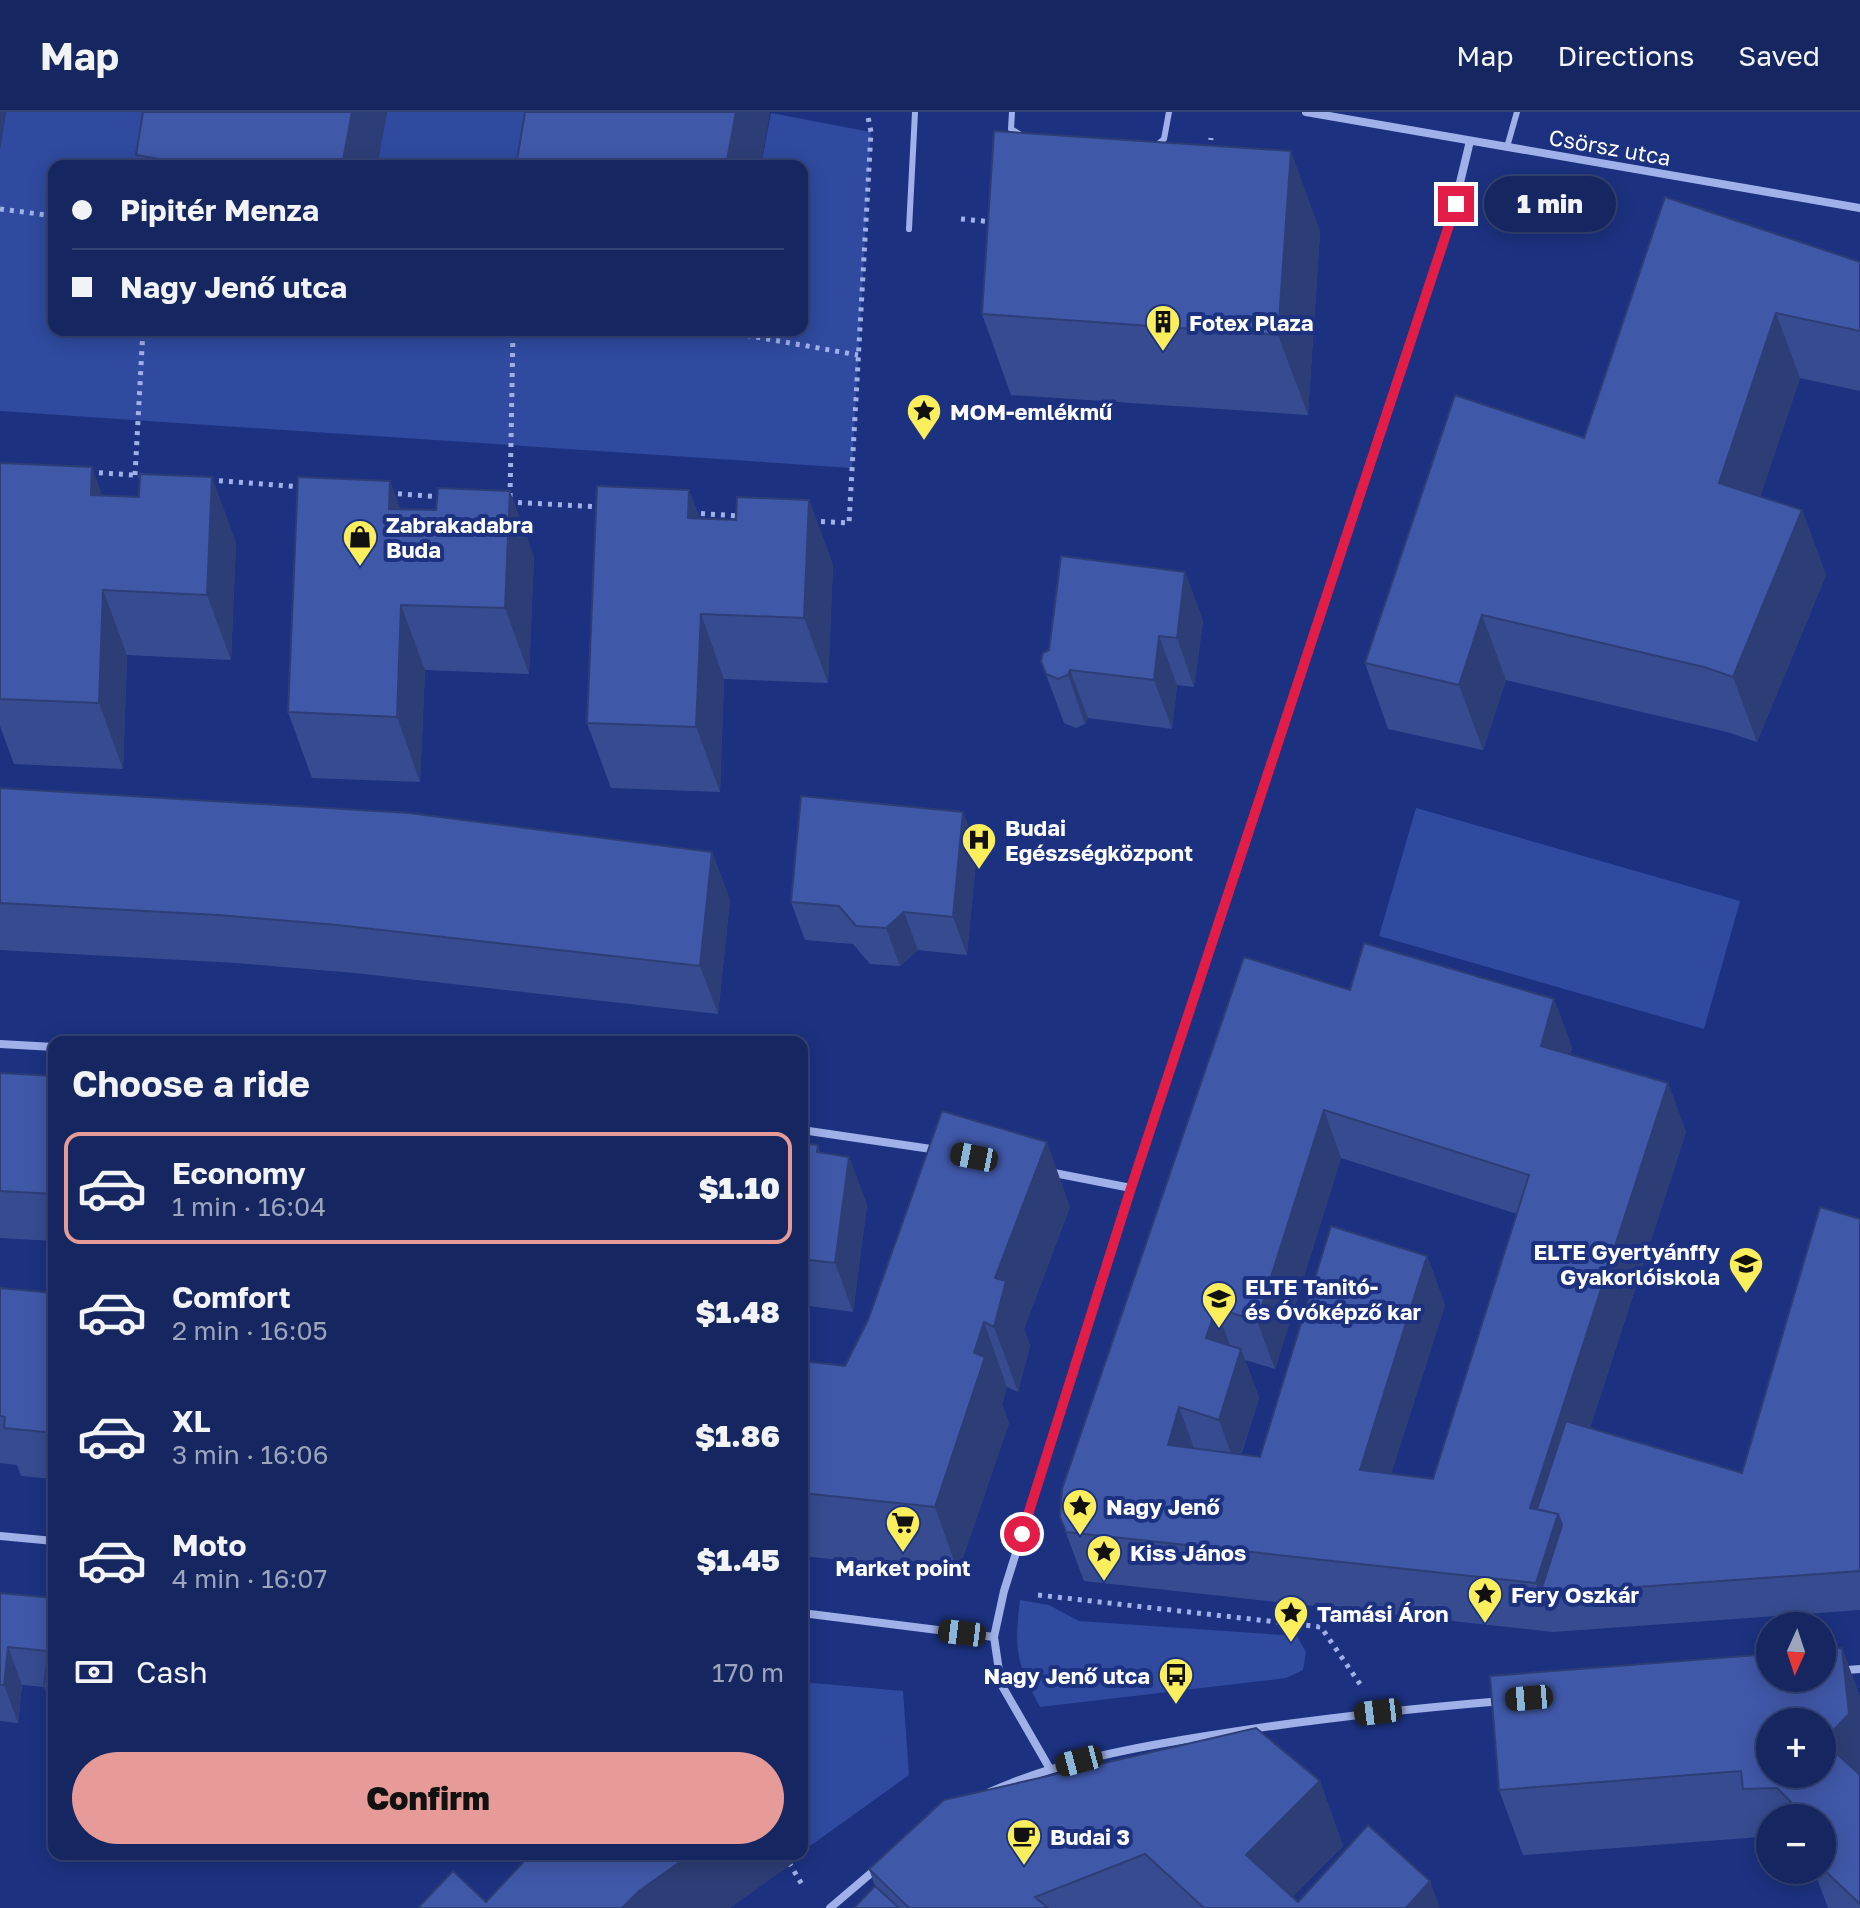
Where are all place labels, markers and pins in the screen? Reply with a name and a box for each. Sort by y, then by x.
building icon: Fotex Plaza [1144,303,1182,353]
place label: Fotex Plaza [1189,309,1313,336]
place icon: MOM-emlékmű [905,392,943,442]
place label: MOM-emlékmű [950,398,1113,425]
place label: Zabrakadabra Buda [386,511,533,563]
shop icon: Zabrakadabra Buda [341,518,379,568]
place label: Budai Egészségközpont [1005,814,1193,866]
hospital icon: Budai Egészségközpont [960,821,998,871]
place label: ELTE Gyertyánffy Gyakorlóiskola [1533,1238,1720,1290]
school or university icon: ELTE Gyertyánffy Gyakorlóiskola [1727,1245,1765,1295]
place label: ELTE Tanitó- és Óvóképző kar [1245,1273,1422,1325]
school or university icon: ELTE Tanitó- és Óvóképző kar [1200,1280,1238,1330]
place icon: Nagy Jenő [1061,1487,1099,1537]
place label: Nagy Jenő [1106,1493,1221,1520]
supermarket icon: Market point [884,1504,922,1554]
place icon: Kiss János [1085,1533,1123,1583]
place label: Kiss János [1130,1539,1246,1566]
place label: Market point [835,1554,971,1581]
place icon: Fery Oszkár [1466,1575,1504,1625]
place label: Fery Oszkár [1511,1581,1639,1608]
place icon: Tamási Áron [1272,1594,1310,1644]
place label: Tamási Áron [1317,1600,1449,1627]
bus stop icon: Nagy Jenő utca [1157,1656,1195,1706]
place label: Nagy Jenő utca [983,1662,1150,1689]
cafe icon: Budai 3 [1005,1817,1043,1867]
place label: Budai 3 [1050,1823,1130,1850]

